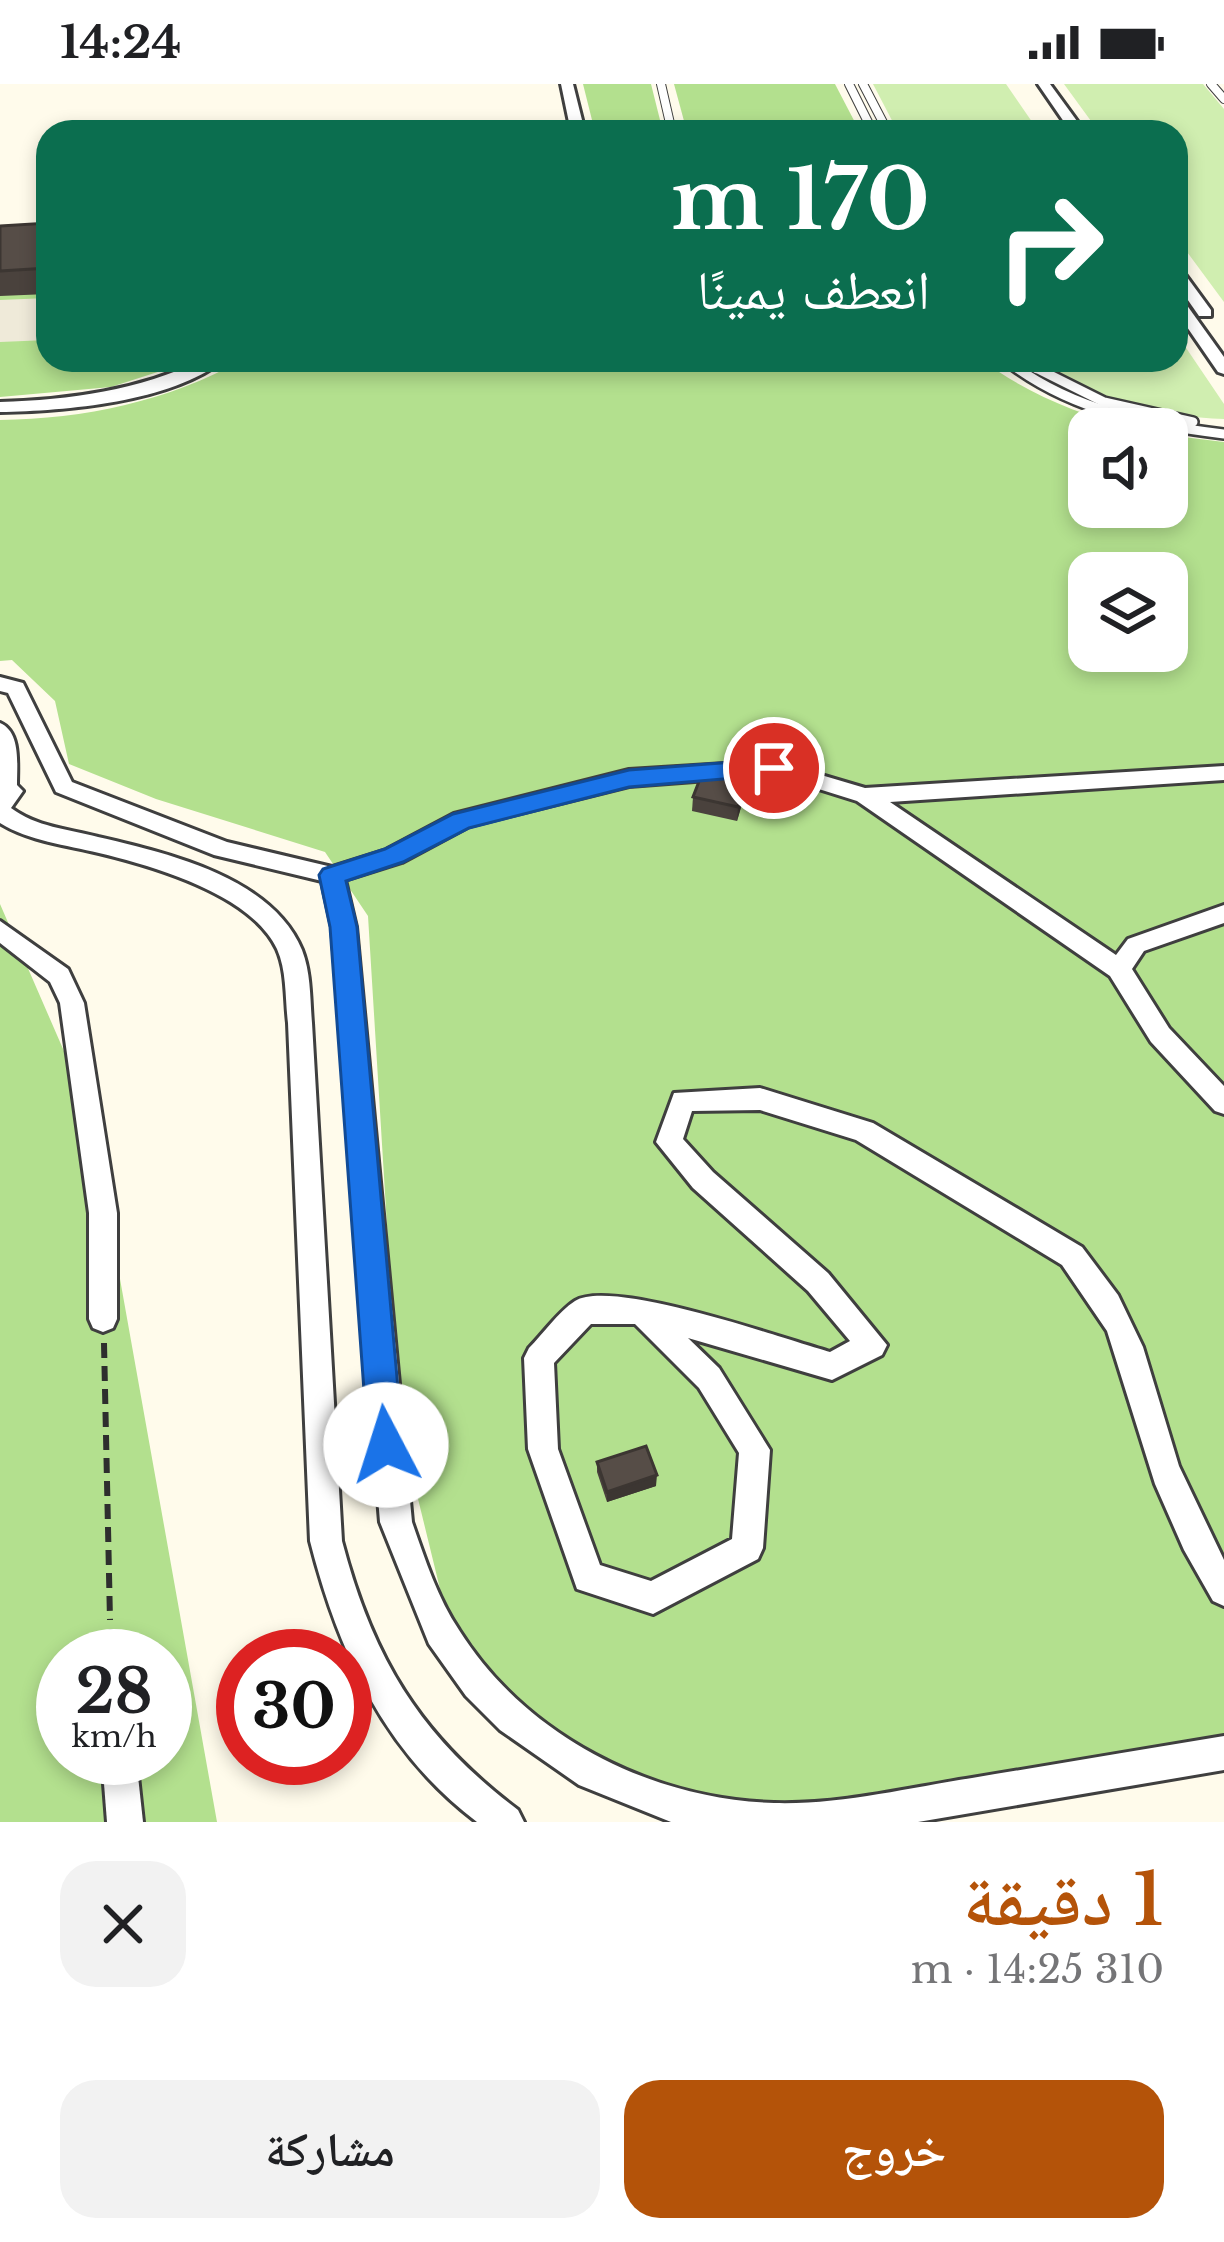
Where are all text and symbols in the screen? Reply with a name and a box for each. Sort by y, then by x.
text: 14:24 [60,14,181,70]
text: 170 m [671,148,930,252]
icon: right [972,168,1128,324]
text: انعطف يمينًا [697,257,930,324]
map controls [1068,408,1188,672]
button: sound [1068,408,1188,528]
button: layers [1068,552,1188,672]
pin [723,717,825,819]
icon: arrive [741,735,807,801]
position arrow [323,1382,449,1508]
speed limit sign: 30 [216,1629,372,1785]
text: 28 [75,1655,153,1729]
text: km/h [71,1718,157,1755]
text: 1 دقيقة [963,1855,1164,1944]
button: close [60,1861,186,1987]
text: 310 m · 14:25 [911,1945,1164,1994]
button: مشاركة [60,2080,600,2218]
button: خروج [624,2080,1164,2218]

